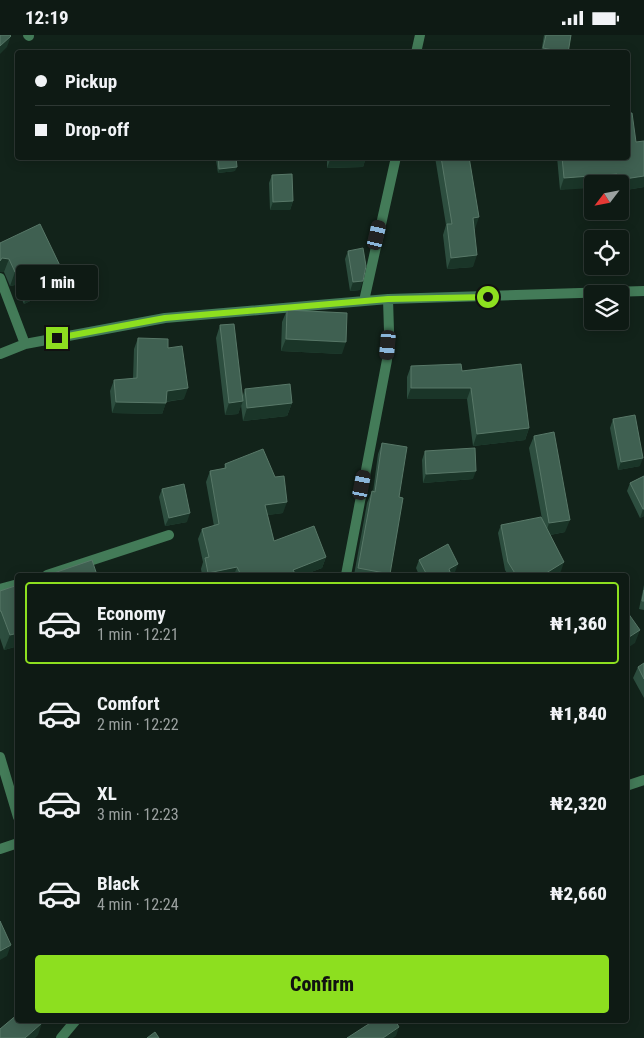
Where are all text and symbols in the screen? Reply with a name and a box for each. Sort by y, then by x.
text: 12:19 [25,6,69,29]
text: Pickup [65,70,117,93]
text: Drop-off [65,118,129,141]
north arrow [584,175,629,220]
map controls [584,175,629,330]
car [366,219,387,251]
button: locate [584,230,629,275]
callout: 1 min [16,265,98,301]
text: 1 min [39,273,75,292]
button: layers [584,285,629,330]
route start [477,286,499,308]
route end [46,327,68,349]
car [379,329,396,361]
car [351,469,372,501]
icon: car [37,601,82,646]
text: Economy [97,602,166,625]
text: ₦1,360 [550,612,607,635]
text: 1 min · 12:21 [97,625,179,644]
icon: car [37,691,82,736]
text: Comfort [97,692,160,715]
text: ₦1,840 [550,702,607,725]
text: 2 min · 12:22 [97,715,179,734]
icon: car [37,781,82,826]
text: XL [97,782,117,805]
text: ₦2,320 [550,792,607,815]
text: 3 min · 12:23 [97,805,179,824]
icon: car [37,871,82,916]
text: Black [97,872,139,895]
text: ₦2,660 [550,882,607,905]
text: 4 min · 12:24 [97,895,179,914]
button: Confirm [35,955,609,1013]

